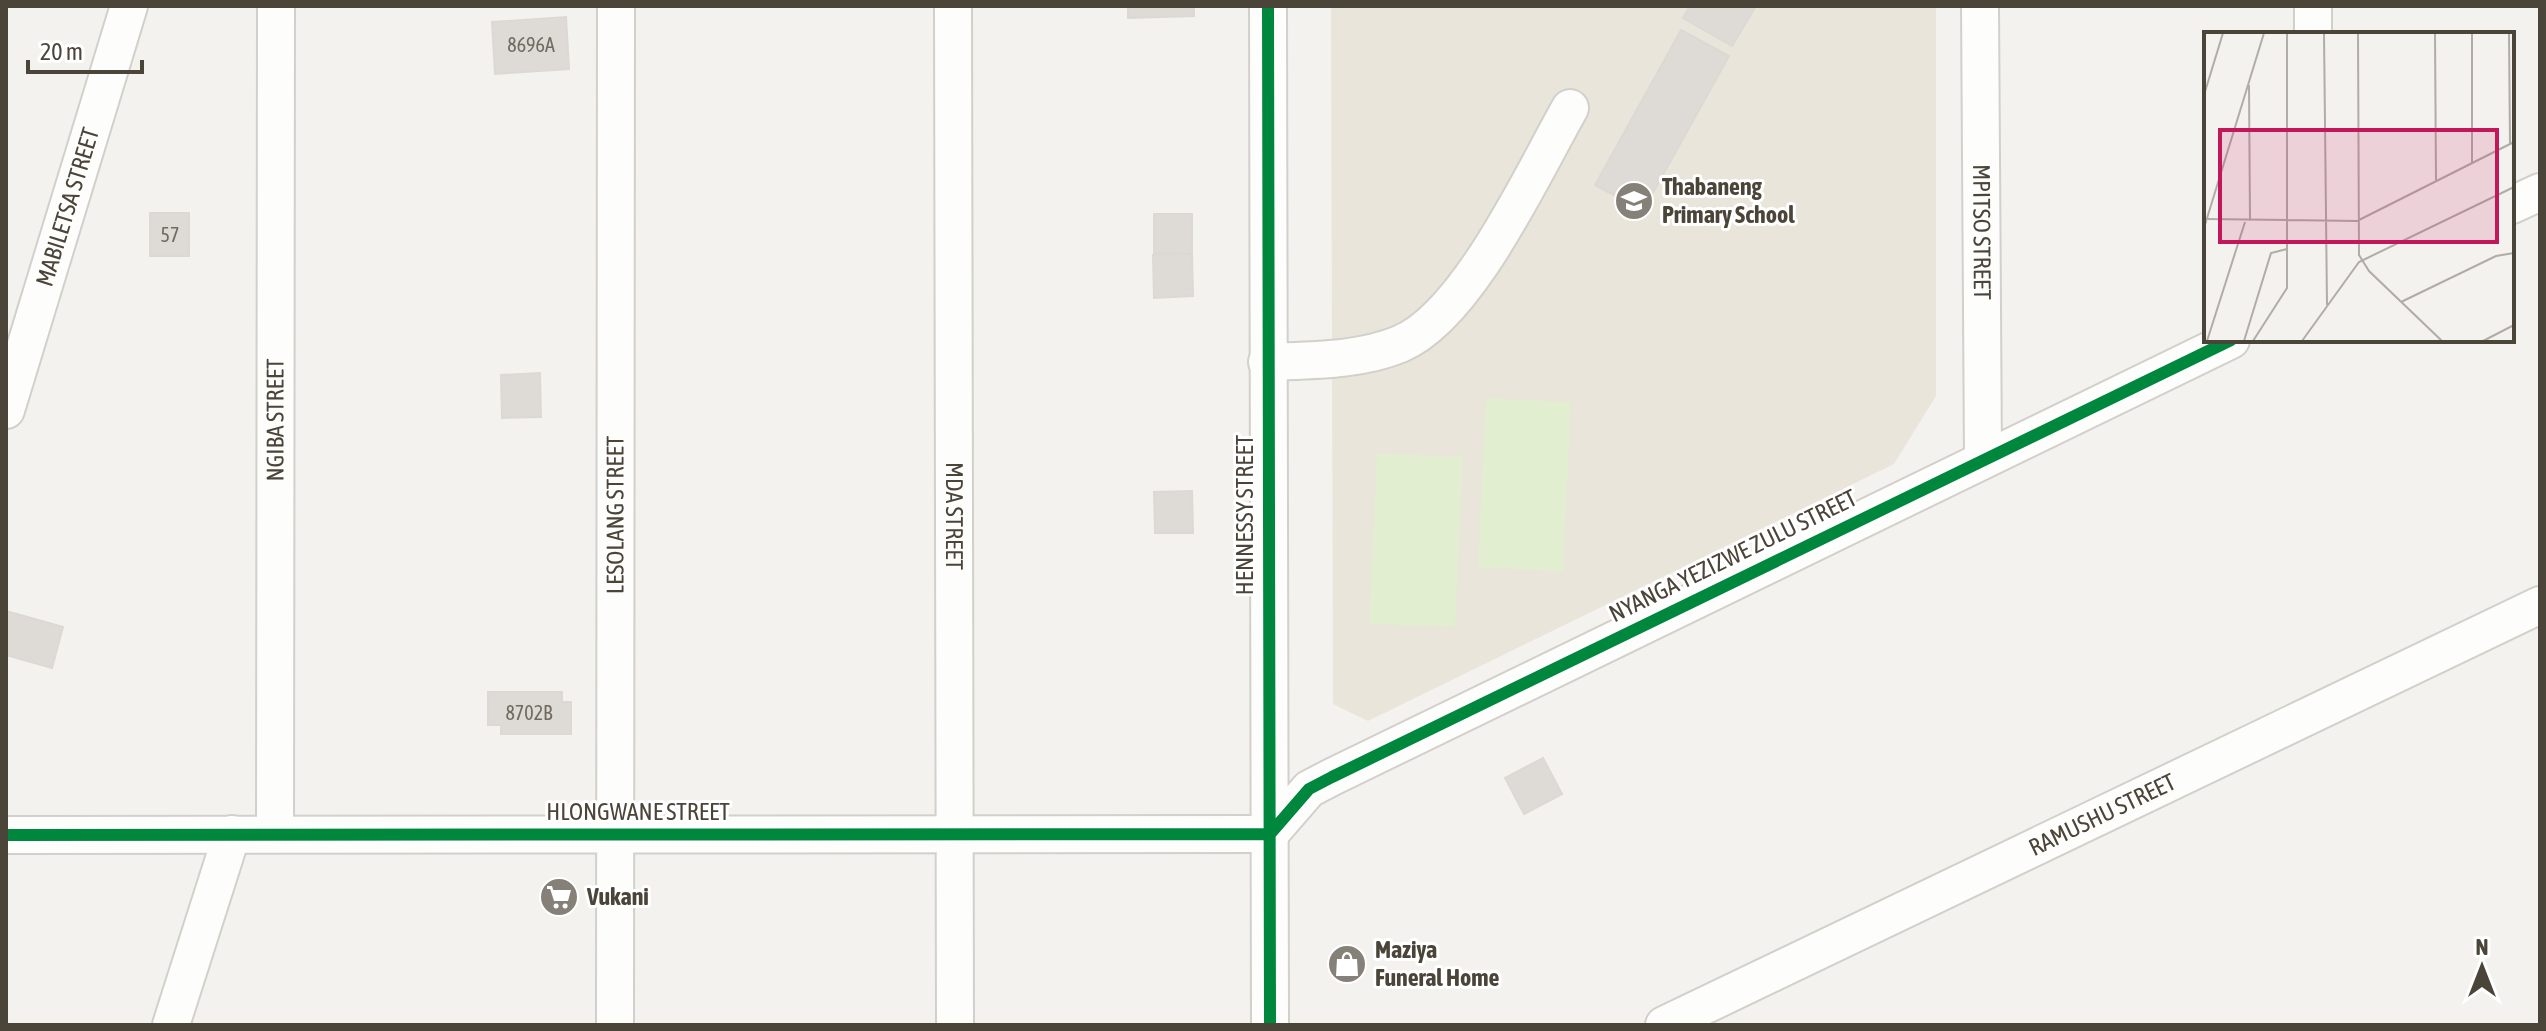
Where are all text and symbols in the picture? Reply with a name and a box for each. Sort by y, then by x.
scale bar [28,24,142,74]
inset map [2204,32,2514,342]
house number: 8696A [507,33,555,56]
text: 20 m [40,38,83,65]
street label: MABILETSA STREET [30,124,104,290]
street label: MPITSO STREET [1968,164,1996,300]
place label: Thabaneng Primary School [1662,173,1795,228]
school or university icon: Thabaneng Primary School [1613,180,1655,222]
house number: 57 [161,223,179,246]
street label: NGIBA STREET [261,358,289,482]
street label: HENNESSY STREET [1231,434,1258,595]
street label: LESOLANG STREET [601,435,629,594]
street label: MDA STREET [941,462,968,571]
street label: NYANGA YEZIZWE ZULU STREET [1605,484,1861,627]
house number: 8702B [505,701,553,724]
street label: RAMUSHU STREET [2024,768,2180,861]
street label: HLONGWANE STREET [546,798,730,825]
supermarket icon: Vukani [538,876,580,918]
place label: Vukani [586,883,649,910]
north arrow [2442,927,2522,1007]
text: N [2476,934,2488,960]
place label: Maziya Funeral Home [1375,936,1499,991]
shop icon: Maziya Funeral Home [1326,943,1368,985]

